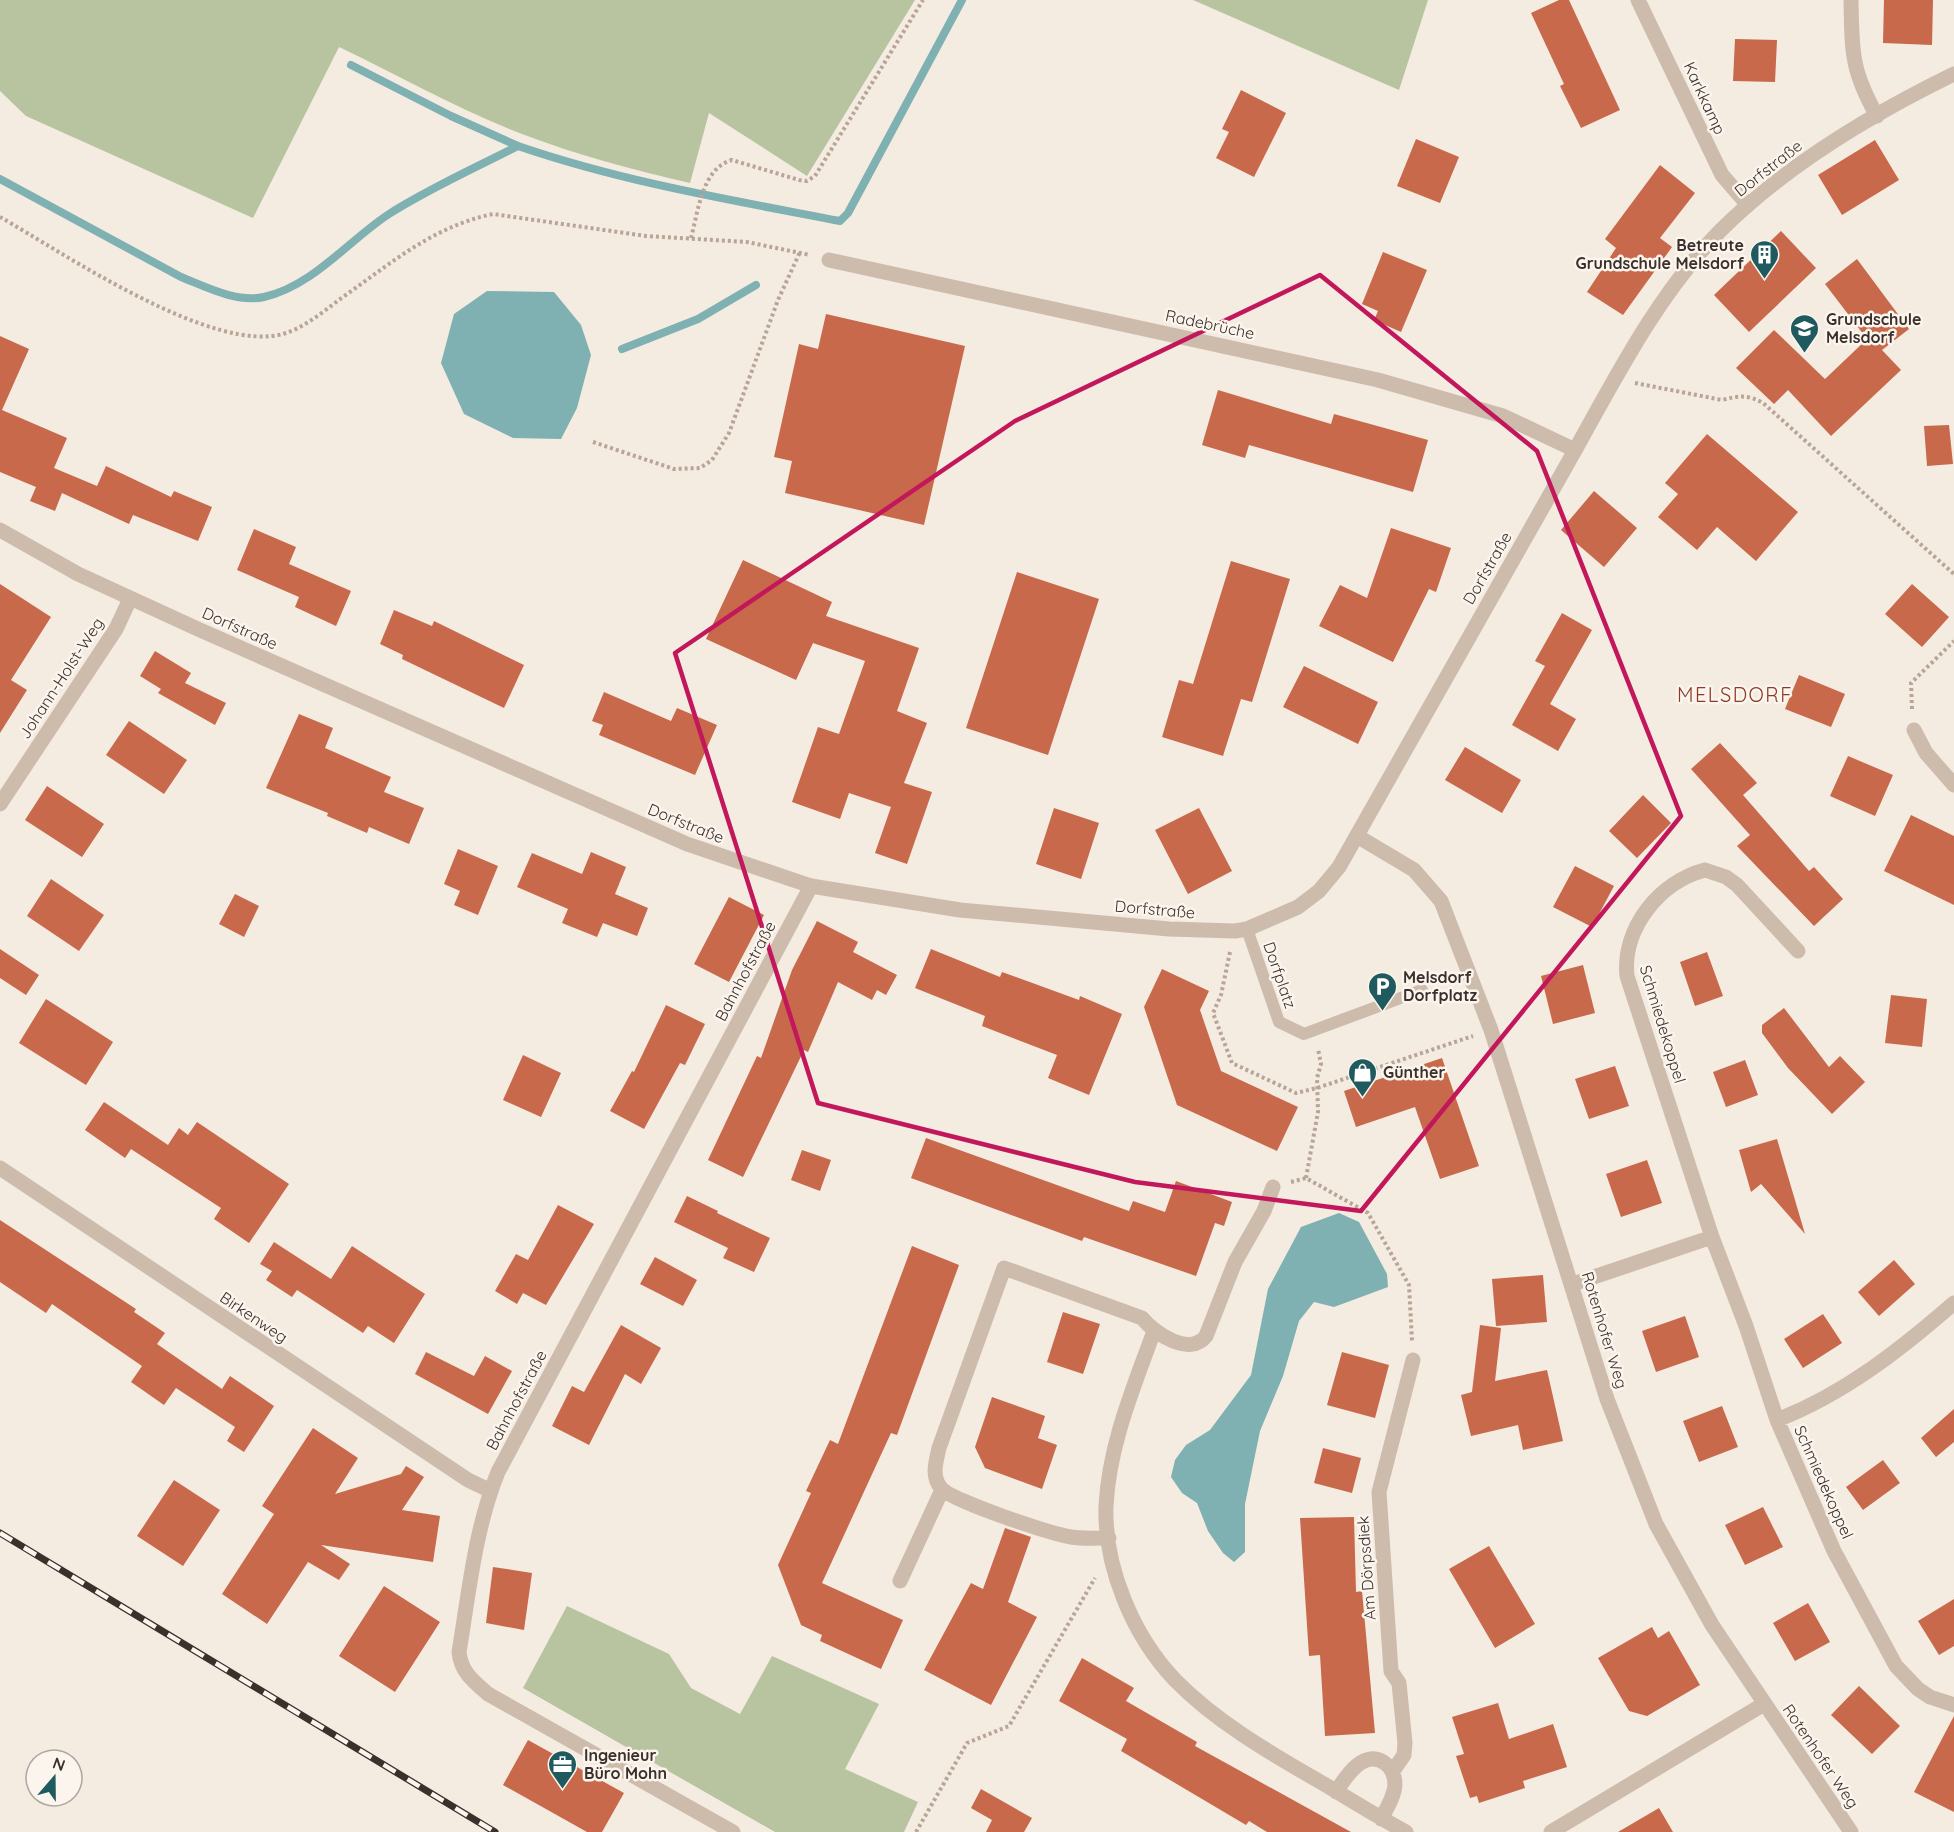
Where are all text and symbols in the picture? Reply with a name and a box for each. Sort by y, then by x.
street label: Karkkamp [1680,59,1730,137]
street label: Dorfstraße [1730,135,1806,201]
place label: Betreute Grundschule Melsdorf [1576,235,1744,273]
building icon: Betreute Grundschule Melsdorf [1749,238,1781,280]
street label: Radebrüche [1164,305,1256,343]
place label: Grundschule Melsdorf [1826,309,1921,347]
school or university icon: Grundschule Melsdorf [1789,312,1821,354]
street label: Dorfstraße [1458,528,1516,608]
street label: Dorfstraße [199,602,281,654]
street label: Johann-Holst-Weg [14,614,108,742]
district label: MELSDORF [1677,682,1793,707]
street label: Dorfstraße [645,799,727,847]
street label: Dorfstraße [1114,896,1196,922]
street label: Bahnhofstraße [710,918,780,1024]
street label: Dorfplatz [1259,939,1301,1011]
street label: Schmiedekoppel [1636,963,1690,1085]
place label: Melsdorf Dorfplatz [1403,967,1477,1005]
parking icon: Melsdorf Dorfplatz [1366,970,1398,1012]
shop icon: Günther [1346,1056,1378,1098]
place label: Günther [1383,1062,1445,1082]
street label: Rotenhofer Weg [1578,1269,1632,1391]
street label: Birkenweg [216,1287,292,1347]
street label: Bahnhofstraße [481,1347,551,1453]
street label: Schmiedekoppel [1790,1422,1858,1542]
street label: Am Dörpsdiek [1352,1515,1380,1621]
street label: Rotenhofer Weg [1779,1700,1863,1812]
place label: Ingenieur Büro Mohn [584,1745,667,1783]
north arrow [24,1748,84,1808]
office icon: Ingenieur Büro Mohn [547,1748,579,1790]
text: N [50,1752,68,1775]

